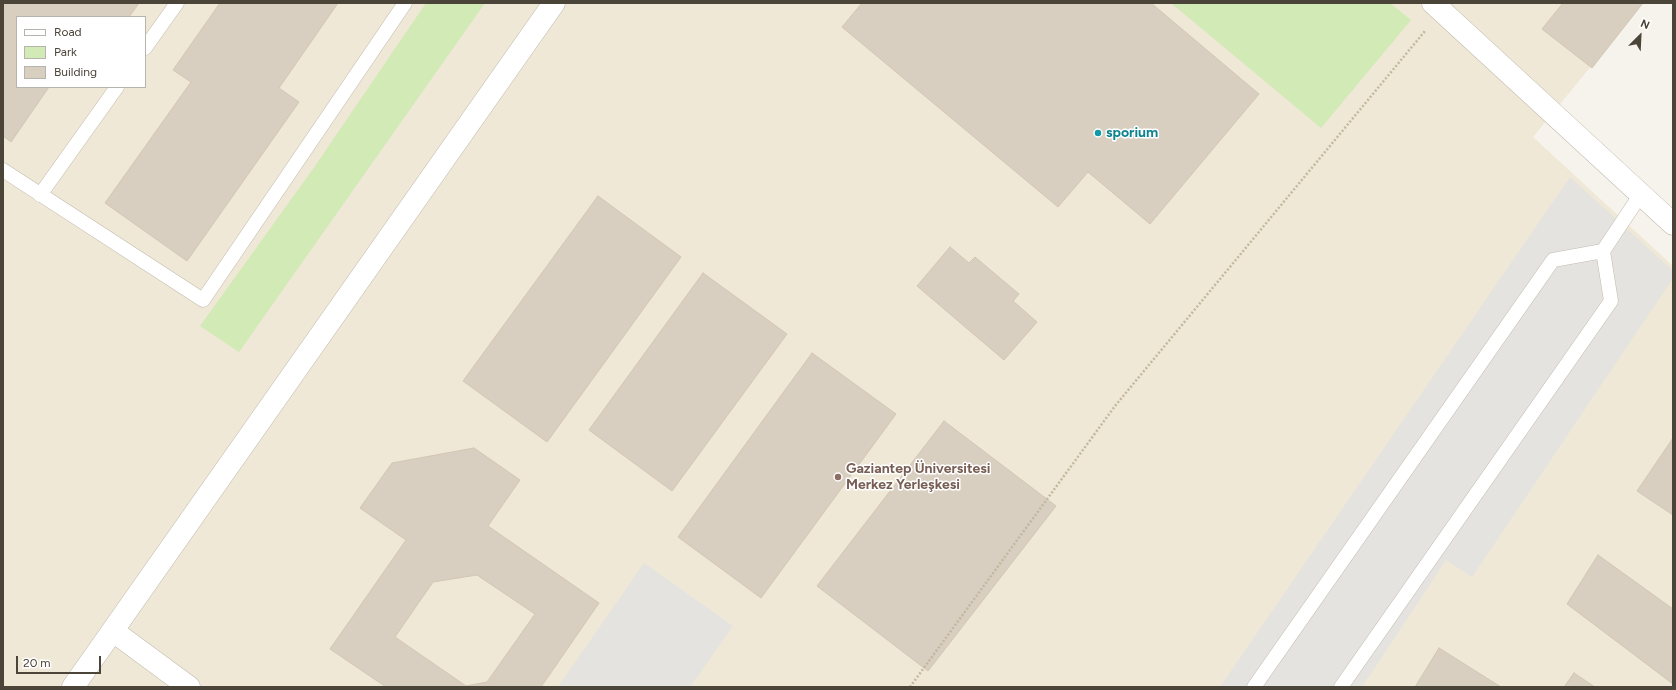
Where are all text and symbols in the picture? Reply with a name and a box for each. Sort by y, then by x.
legend [16,16,146,88]
north arrow [1620,16,1660,56]
text: N [1639,17,1652,32]
text: Road [54,25,82,39]
text: Park [54,45,77,59]
text: Building [54,65,97,79]
place label: sporium [1106,125,1158,141]
marker: sporium [1093,128,1103,138]
place label: Gaziantep Üniversitesi Merkez Yerleşkesi [846,461,990,494]
marker: Gaziantep Üniversitesi Merkez Yerleşkesi [833,472,843,482]
scale bar [18,648,103,674]
text: 20 m [23,656,51,670]

